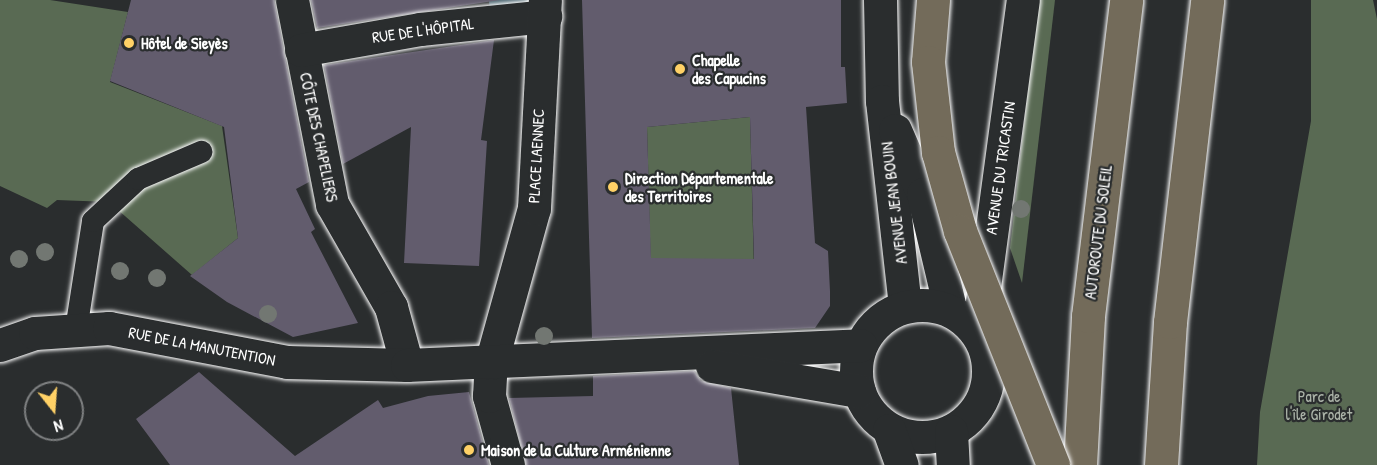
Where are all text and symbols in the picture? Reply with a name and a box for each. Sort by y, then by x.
street label: RUE DE L'HÔPITAL [371,13,475,47]
place label: Hôtel de Sieyès [141,33,228,53]
marker: Hôtel de Sieyès [122,36,136,50]
place label: Chapelle des Capucins [692,50,766,88]
marker: Chapelle des Capucins [673,62,687,76]
street label: CÔTE DES CHAPELIERS [296,71,342,203]
street label: AVENUE DU TRICASTIN [981,100,1019,236]
street label: PLACE LAENNEC [524,108,548,204]
street label: AVENUE JEAN BOUIN [877,141,911,265]
street label: AUTOROUTE DU SOLEIL [1080,164,1116,300]
place label: Direction Départementale des Territoires [625,168,773,206]
marker: Direction Départementale des Territoires [606,180,620,194]
street label: RUE DE LA MANUTENTION [127,322,277,370]
north arrow [24,381,84,441]
park label: Parc de l'île Girodet [1286,386,1352,424]
text: N [51,415,66,438]
place label: Maison de la Culture Arménienne [481,440,671,460]
marker: Maison de la Culture Arménienne [462,443,476,457]

